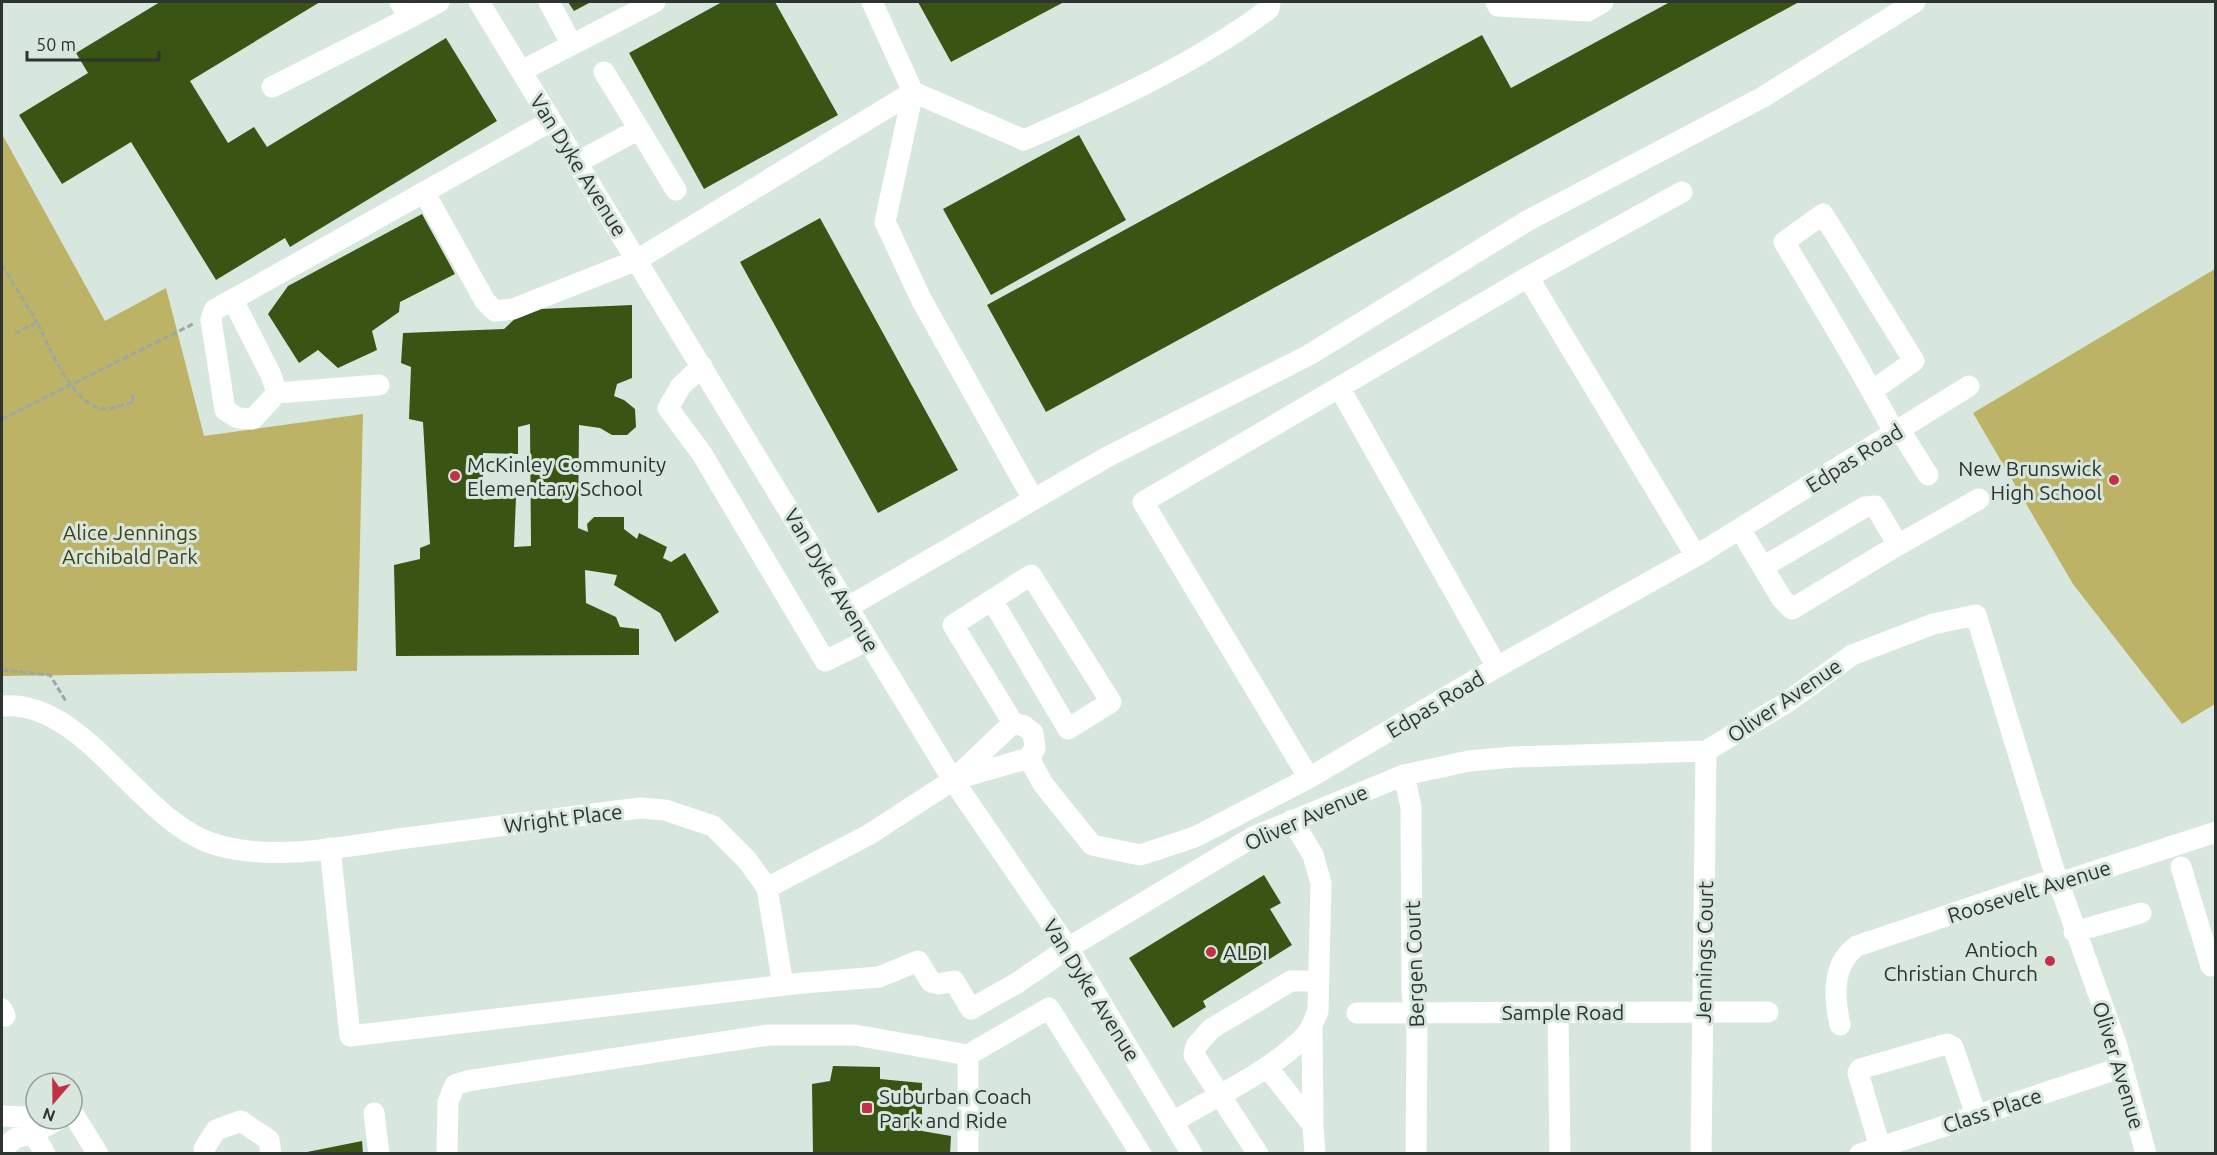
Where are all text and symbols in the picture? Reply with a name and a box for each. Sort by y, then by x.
scale bar [27,24,159,62]
text: 50 m [36,34,76,54]
street label: Van Dyke Avenue [526,90,632,240]
street label: Edpas Road [1801,419,1907,497]
place label: McKinley Community Elementary School [467,452,666,500]
place label: New Brunswick High School [1958,456,2102,504]
marker: McKinley Community Elementary School [448,469,462,483]
marker: New Brunswick High School [2107,473,2121,487]
street label: Van Dyke Avenue [780,504,884,656]
park label: Alice Jennings Archibald Park [62,520,198,568]
street label: Oliver Avenue [1722,653,1846,747]
street label: Edpas Road [1382,666,1488,742]
street label: Oliver Avenue [1241,779,1371,855]
street label: Wright Place [502,799,624,837]
street label: Roosevelt Avenue [1944,855,2114,927]
street label: Jennings Court [1691,881,1717,1023]
street label: Bergen Court [1400,900,1428,1028]
street label: Van Dyke Avenue [1039,915,1145,1065]
place label: Antioch Christian Church [1883,937,2038,985]
place label: ALDI [1223,940,1268,964]
marker: ALDI [1204,945,1218,959]
marker: Antioch Christian Church [2043,954,2057,968]
street label: Oliver Avenue [2088,998,2150,1132]
street label: Sample Road [1502,1000,1624,1024]
north arrow [24,1071,84,1131]
street label: Class Place [1940,1083,2044,1137]
place label: Suburban Coach Park and Ride [879,1084,1032,1132]
marker: Suburban Coach Park and Ride [860,1101,874,1115]
text: N [40,1105,58,1126]

